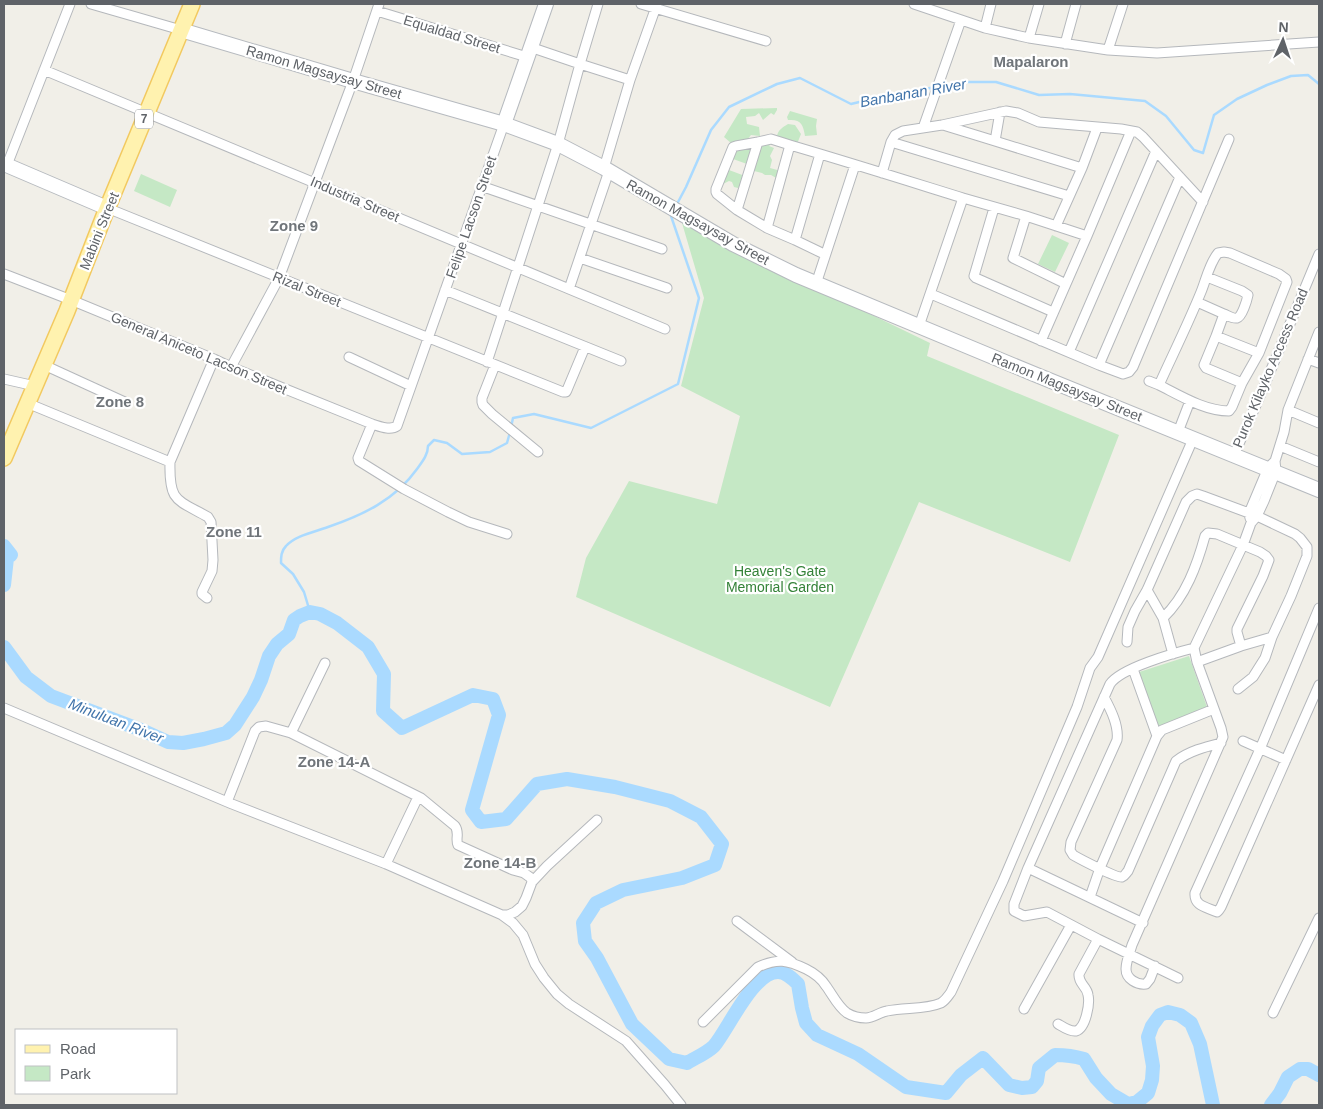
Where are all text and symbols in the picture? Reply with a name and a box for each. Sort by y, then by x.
street label: Equaldad Street [402,12,502,56]
north arrow [1258,15,1308,65]
text: N [1278,19,1289,35]
street label: Ramon Magsaysay Street [244,42,404,102]
district label: Mapalaron [993,53,1069,70]
water label: Banbanan River [858,75,968,110]
road number: 7 [135,110,153,128]
street label: Felipe Lacson Street [443,154,500,280]
street label: Industria Street [308,173,402,225]
street label: Ramon Magsaysay Street [624,176,772,268]
street label: Mabini Street [76,190,122,272]
district label: Zone 9 [270,217,318,234]
street label: Rizal Street [270,268,344,310]
street label: Purok Kilayko Access Road [1229,286,1311,450]
street label: General Aniceto Lacson Street [108,309,290,398]
street label: Ramon Magsaysay Street [989,349,1145,425]
district label: Zone 8 [96,393,144,410]
district label: Zone 11 [206,523,262,540]
park label: Heaven's Gate Memorial Garden [726,563,834,595]
water label: Minuluan River [66,695,167,747]
district label: Zone 14-A [298,753,370,770]
district label: Zone 14-B [464,854,536,871]
legend [15,1029,178,1094]
text: Road [60,1040,96,1057]
text: Park [60,1065,91,1082]

